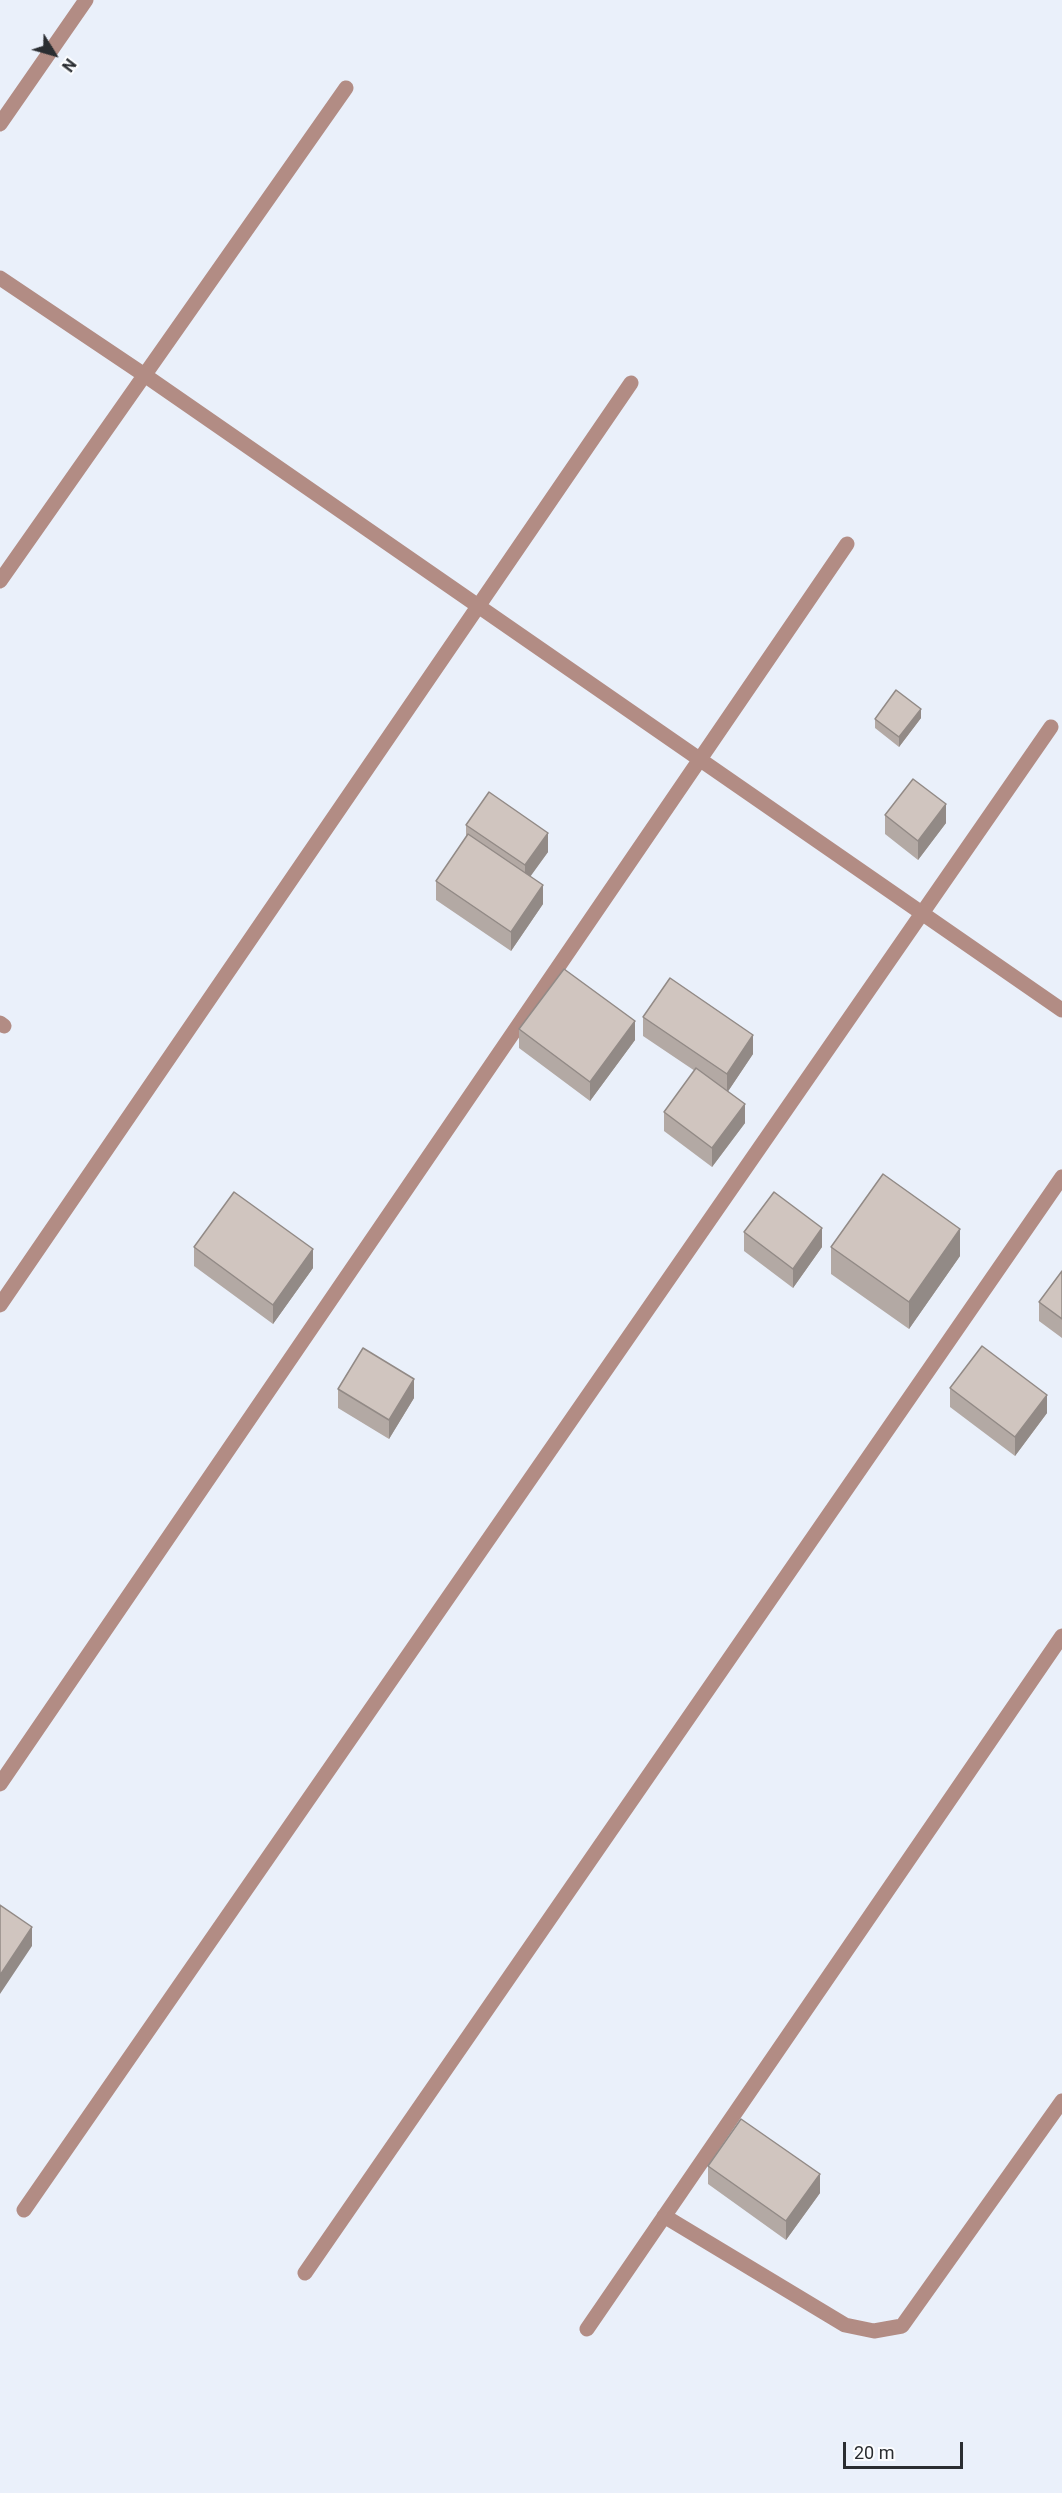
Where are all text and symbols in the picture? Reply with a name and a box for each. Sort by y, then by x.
north arrow [24,24,84,84]
text: N [58,55,80,75]
scale bar [846,2430,966,2468]
text: 20 m [854,2442,894,2463]

